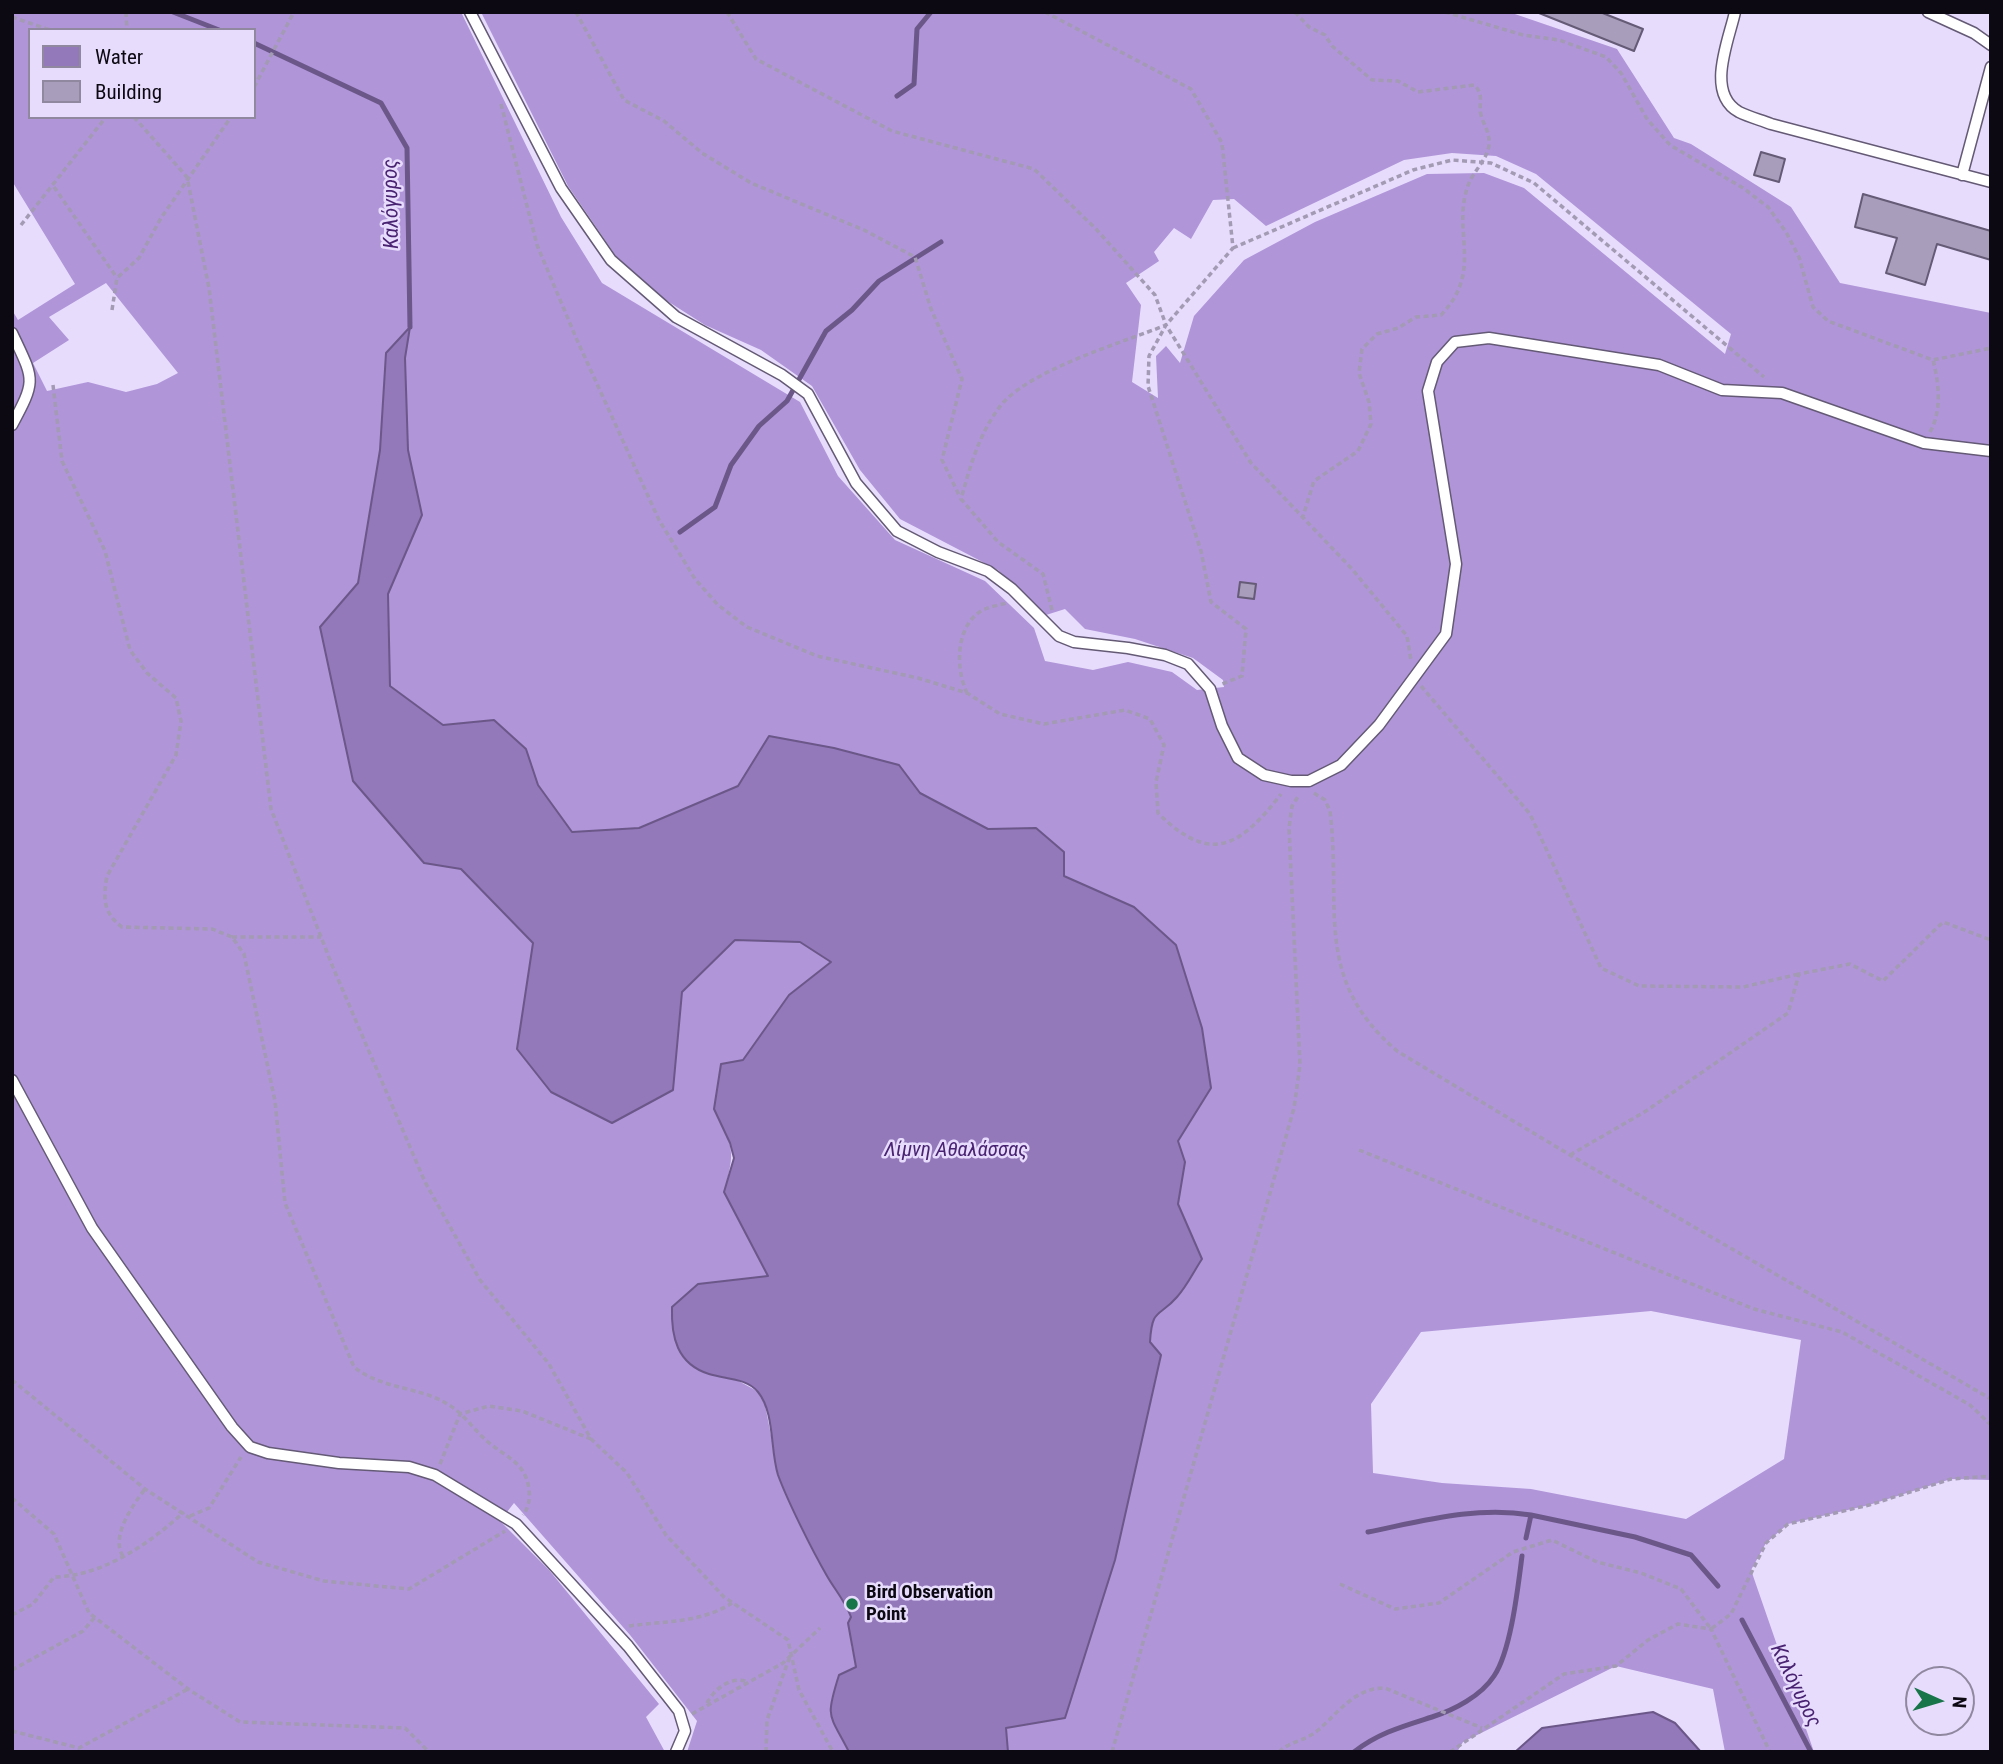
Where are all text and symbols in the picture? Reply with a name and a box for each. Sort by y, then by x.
legend [28,28,256,119]
text: Water [95,45,143,69]
text: Building [95,80,162,104]
water label: Καλόγυρος [379,159,405,249]
water label: Λίμνη Αθαλάσσας [884,1138,1028,1164]
place label: Bird Observation Point [866,1582,993,1626]
marker: Bird Observation Point [844,1596,860,1612]
water label: Καλόγυρος [1764,1640,1826,1732]
north arrow [1905,1666,1975,1736]
text: N [1948,1696,1971,1709]

